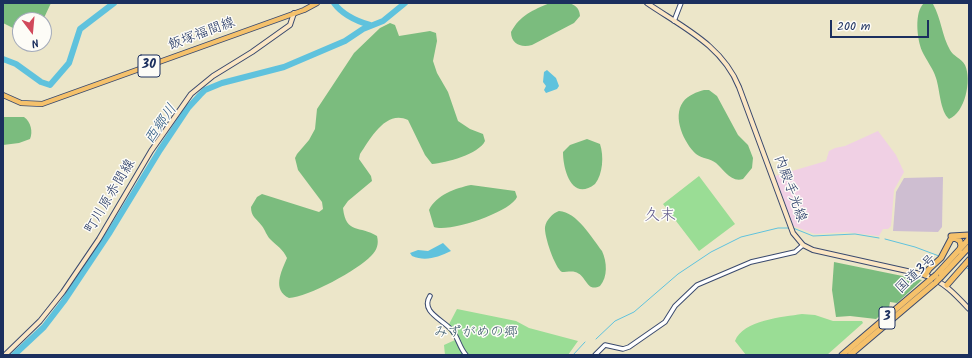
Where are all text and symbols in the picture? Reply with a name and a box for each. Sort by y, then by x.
north arrow [12,12,52,52]
scale bar [832,12,931,38]
street label: 飯塚福間線 [166,15,238,55]
text: 200 m [837,17,870,36]
text: N [29,33,41,52]
road number: 30 [138,55,160,77]
water label: 西郷川 [142,101,182,149]
street label: 内殿手光線 [769,153,809,225]
street label: 町川原赤間線 [82,157,140,237]
district label: 久末 [644,207,676,227]
street label: 国道3号 [893,252,941,298]
road number: 3 [879,307,895,329]
park label: みずがめの郷 [434,326,518,342]

